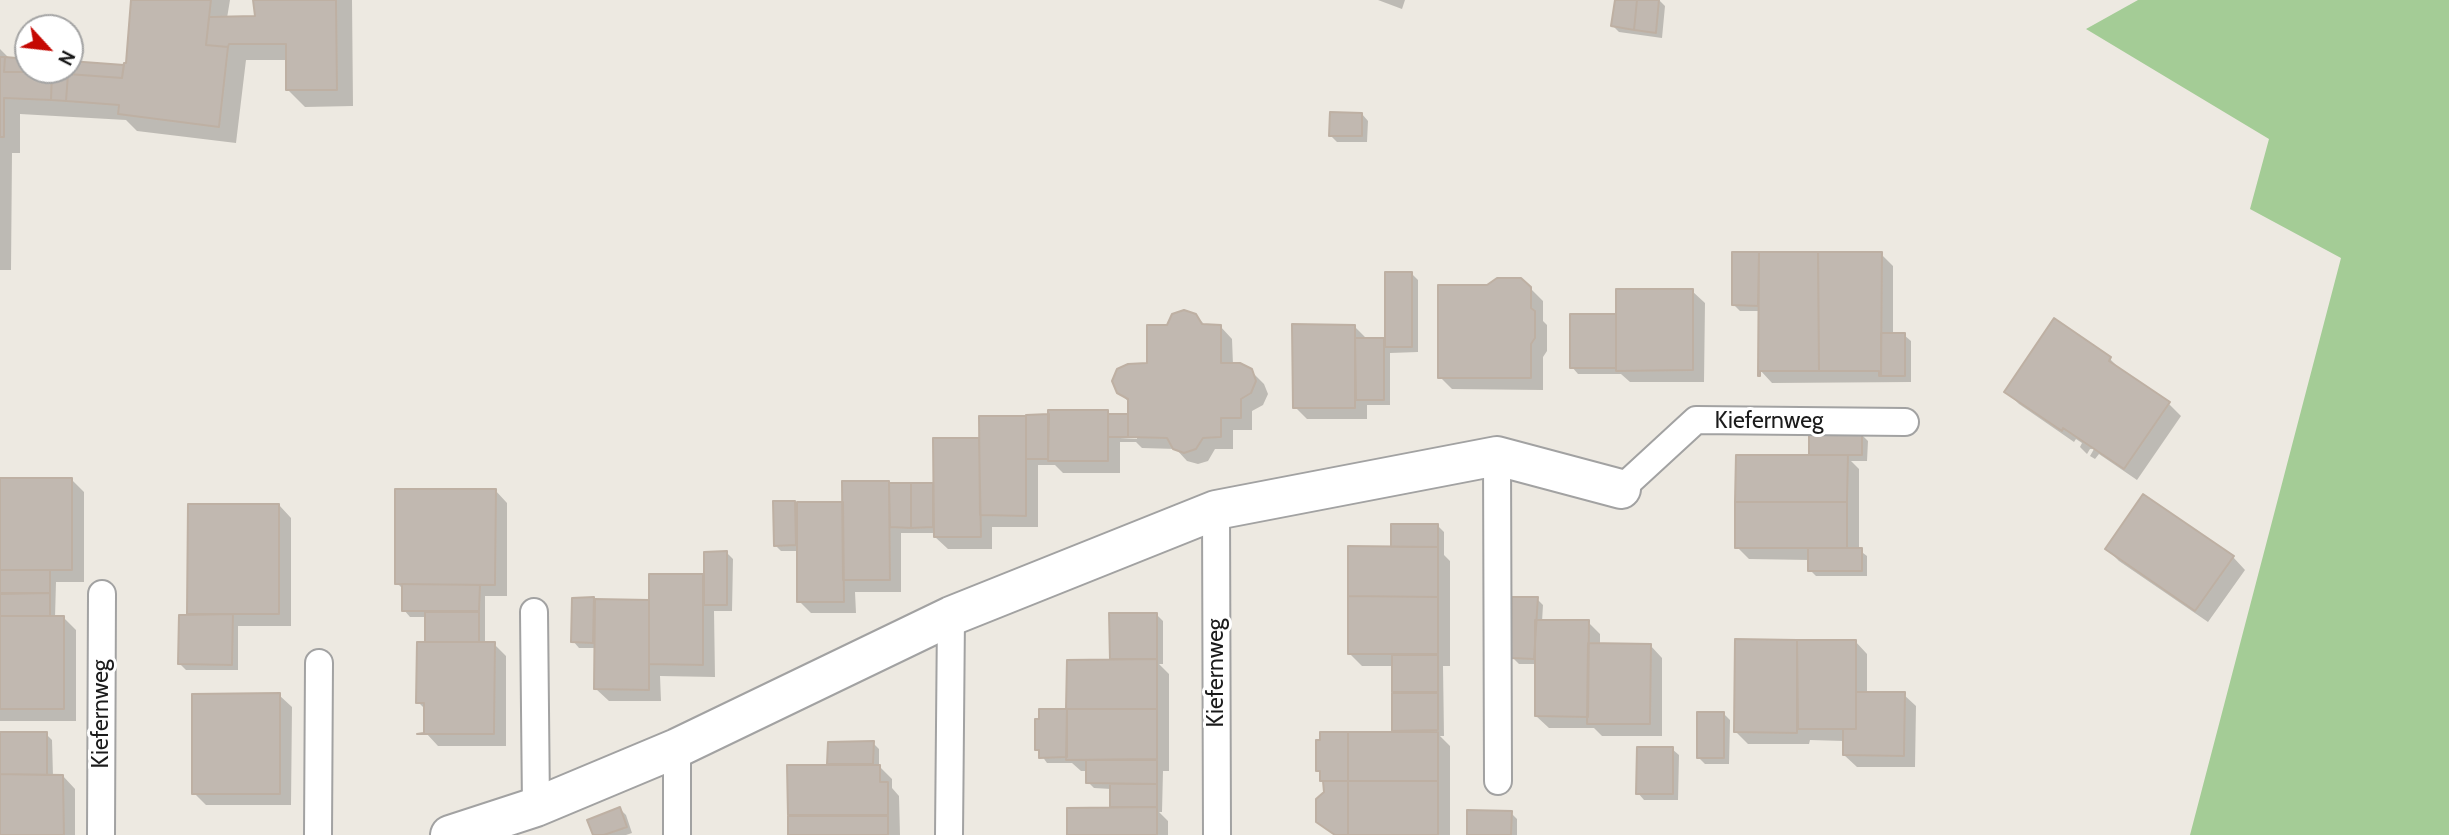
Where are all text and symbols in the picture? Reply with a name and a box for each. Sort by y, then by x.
north arrow [14,14,84,84]
text: N [53,47,80,69]
street label: Kiefernweg [1714,407,1824,435]
street label: Kiefernweg [1202,618,1230,728]
street label: Kiefernweg [87,659,115,769]

